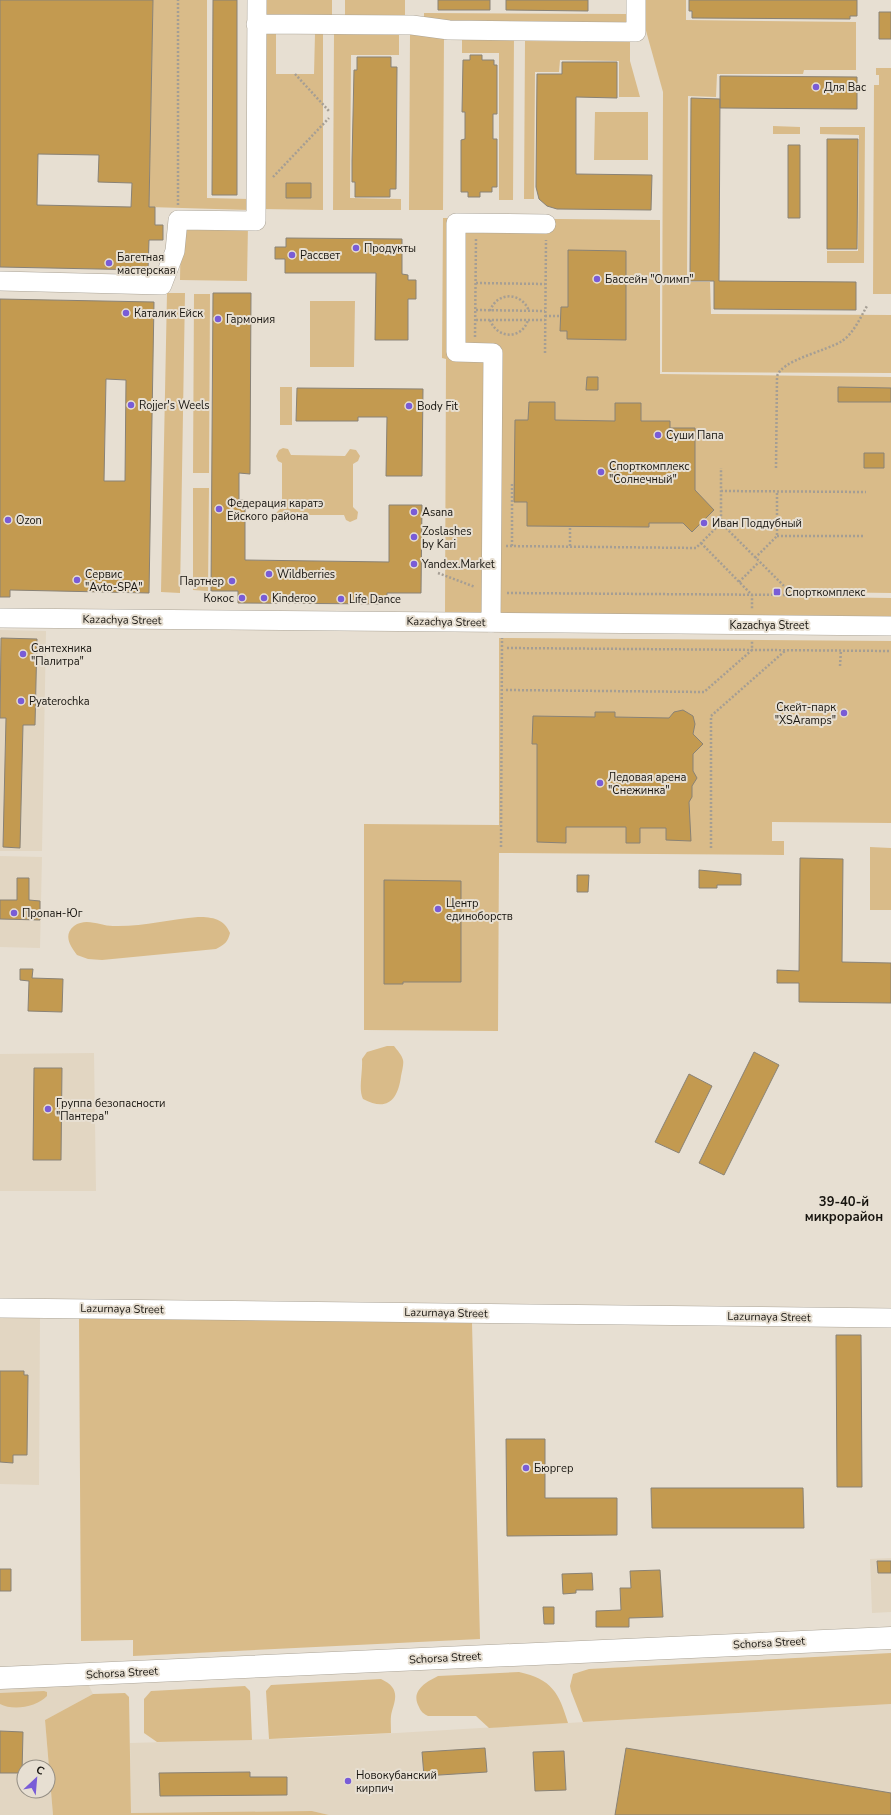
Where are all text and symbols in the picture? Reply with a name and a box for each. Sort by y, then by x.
place label: Для Вас [824,80,866,95]
marker: Для Вас [811,82,821,92]
place label: Продукты [364,241,416,256]
marker: Продукты [351,243,361,253]
place label: Рассвет [300,248,340,263]
place label: Багетная мастерская [117,250,176,278]
marker: Рассвет [287,250,297,260]
marker: Багетная мастерская [104,258,114,268]
place label: Бассейн "Олимп" [605,272,694,287]
marker: Бассейн "Олимп" [592,274,602,284]
place label: Каталик Ейск [134,306,203,321]
marker: Каталик Ейск [121,308,131,318]
place label: Гармония [226,312,275,327]
marker: Гармония [213,314,223,324]
place label: Rojjer's Weels [139,398,210,413]
place label: Body Fit [417,399,458,414]
marker: Rojjer's Weels [126,400,136,410]
marker: Body Fit [404,401,414,411]
place label: Суши Папа [666,428,724,443]
marker: Суши Папа [653,430,663,440]
place label: Спорткомплекс "Солнечный" [609,459,689,487]
marker: Спорткомплекс "Солнечный" [596,467,606,477]
place label: Федерация каратэ Ейского района [227,496,323,524]
marker: Федерация каратэ Ейского района [214,504,224,514]
place label: Asana [422,505,453,520]
marker: Asana [409,507,419,517]
place label: Ozon [16,513,42,528]
marker: Ozon [3,515,13,525]
place label: Иван Поддубный [712,516,802,531]
marker: Иван Поддубный [699,518,709,528]
place label: Zoslashes by Kari [422,524,472,552]
marker: Zoslashes by Kari [409,532,419,542]
place label: Yandex.Market [421,557,495,572]
marker: Yandex.Market [409,559,419,569]
place label: Сервис "Avto-SPA" [85,567,143,595]
place label: Wildberries [277,567,335,582]
marker: Wildberries [264,569,274,579]
place label: Партнер [179,574,224,589]
marker: Сервис "Avto-SPA" [72,575,82,585]
marker: Партнер [227,576,237,586]
place label: Спорткомплекс [785,585,865,600]
marker: Спорткомплекс [772,587,782,597]
place label: Кокос [204,591,234,606]
place label: Kinderoo [272,591,316,606]
place label: Life Dance [349,592,401,607]
marker: Кокос [237,593,247,603]
marker: Kinderoo [259,593,269,603]
marker: Life Dance [336,594,346,604]
street label: Kazachya Street [82,612,162,628]
street label: Kazachya Street [406,614,486,630]
street label: Kazachya Street [729,618,809,633]
place label: Сантехника "Палитра" [31,641,92,669]
marker: Сантехника "Палитра" [18,649,28,659]
place label: Pyaterochka [29,694,90,709]
marker: Pyaterochka [16,696,26,706]
place label: Скейт-парк "XSAramps" [775,700,836,728]
marker: Скейт-парк "XSAramps" [839,708,849,718]
place label: Ледовая арена "Снежинка" [608,770,686,798]
marker: Ледовая арена "Снежинка" [595,778,605,788]
place label: Центр единоборств [446,896,513,924]
marker: Центр единоборств [433,904,443,914]
place label: Пропан-Юг [22,906,83,921]
marker: Пропан-Юг [9,908,19,918]
place label: Группа безопасности "Пантера" [56,1096,166,1124]
marker: Группа безопасности "Пантера" [43,1104,53,1114]
district label: 39-40-й микрорайон [805,1193,883,1226]
street label: Lazurnaya Street [80,1301,164,1317]
street label: Lazurnaya Street [404,1305,488,1321]
street label: Lazurnaya Street [727,1309,811,1325]
place label: Бюргер [534,1461,574,1476]
marker: Бюргер [521,1463,531,1473]
street label: Schorsa Street [733,1634,806,1652]
street label: Schorsa Street [409,1649,482,1667]
street label: Schorsa Street [86,1664,159,1682]
north arrow [16,1759,56,1799]
text: С [34,1762,47,1779]
place label: Новокубанский кирпич [356,1768,437,1796]
marker: Новокубанский кирпич [343,1776,353,1786]

